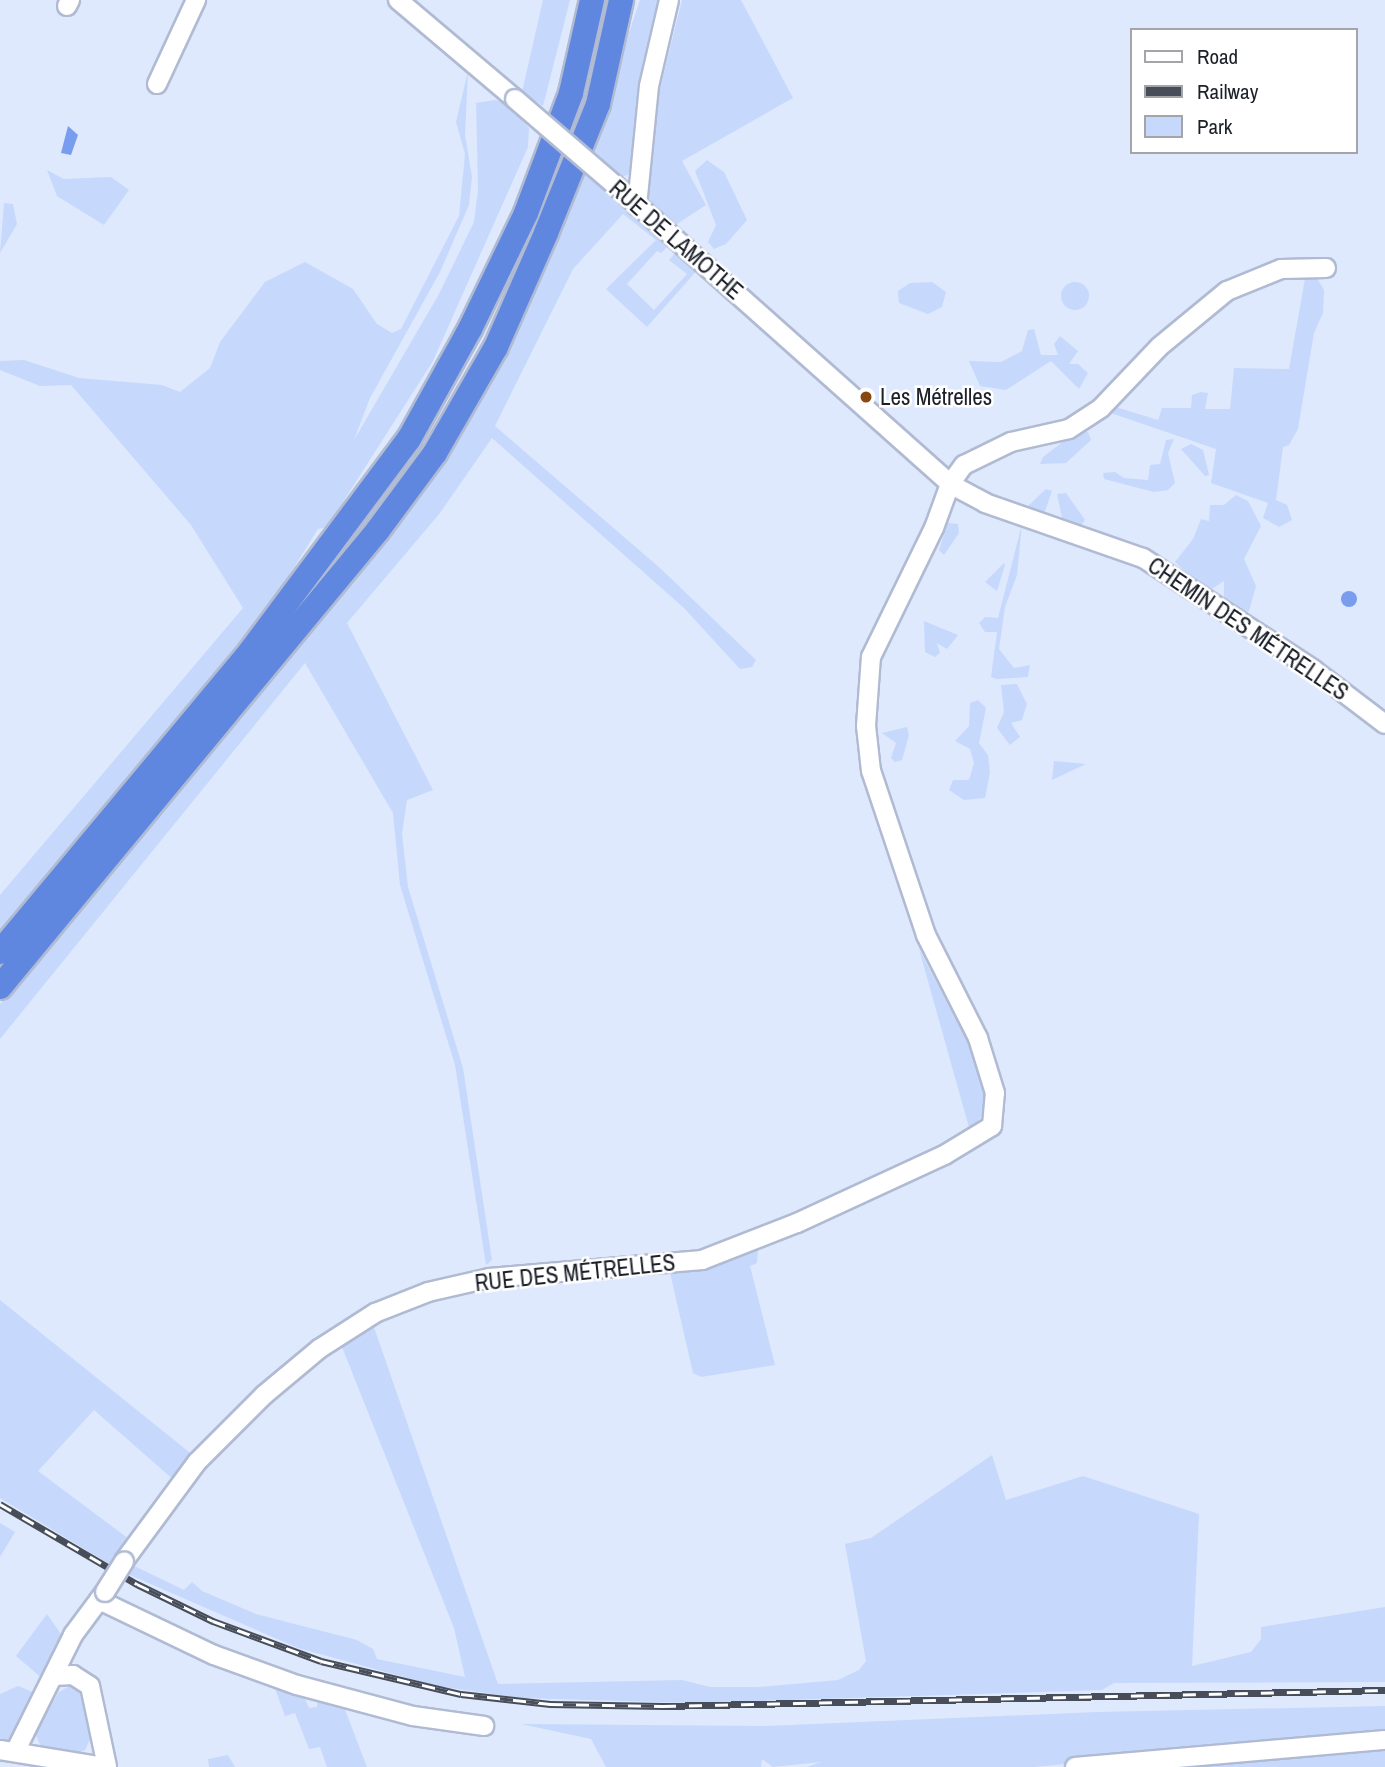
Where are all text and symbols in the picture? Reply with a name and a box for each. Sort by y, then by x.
legend [1130,28,1357,154]
text: Road [1197,42,1238,71]
text: Railway [1197,77,1258,106]
text: Park [1197,112,1232,141]
street label: RUE DE LAMOTHE [604,175,748,305]
place label: Les Métrelles [880,383,992,411]
marker: Les Métrelles [858,389,874,405]
street label: CHEMIN DES MÉTRELLES [1143,552,1353,706]
street label: RUE DES MÉTRELLES [473,1249,677,1297]

